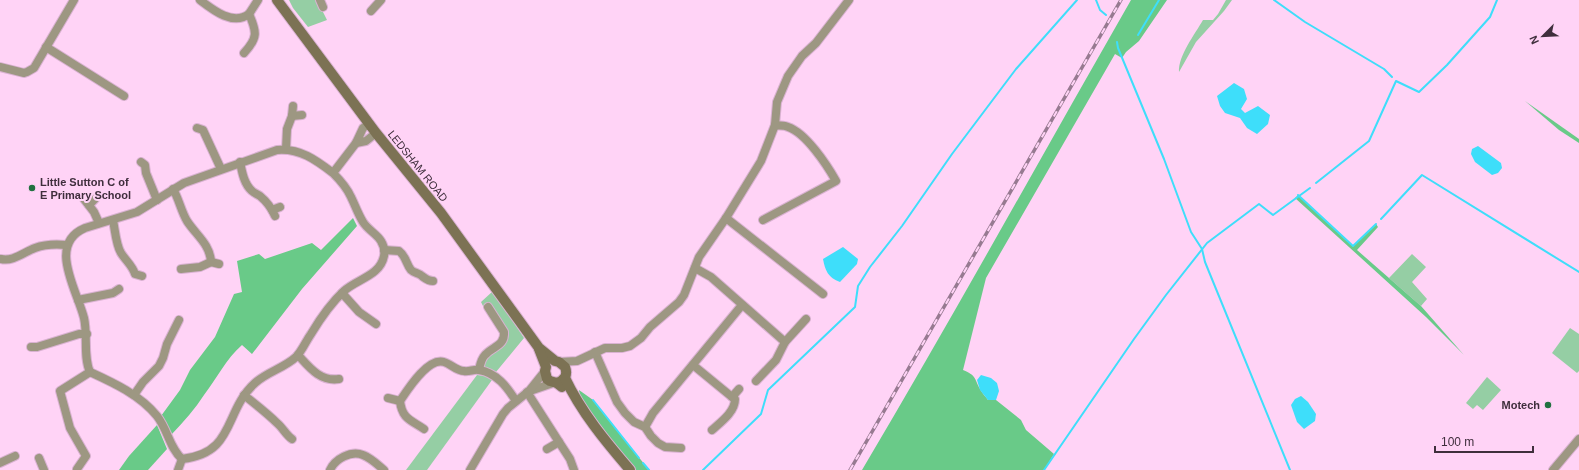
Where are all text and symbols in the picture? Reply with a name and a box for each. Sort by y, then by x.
north arrow [1523,16,1563,56]
text: N [1527,34,1541,46]
street label: LEDSHAM ROAD [386,128,450,204]
place label: Little Sutton C of E Primary School [40,176,131,201]
marker: Little Sutton C of E Primary School [27,183,37,193]
place label: Motech [1502,399,1540,411]
marker: Motech [1543,400,1553,410]
scale bar [1435,428,1533,454]
text: 100 m [1441,435,1474,449]

